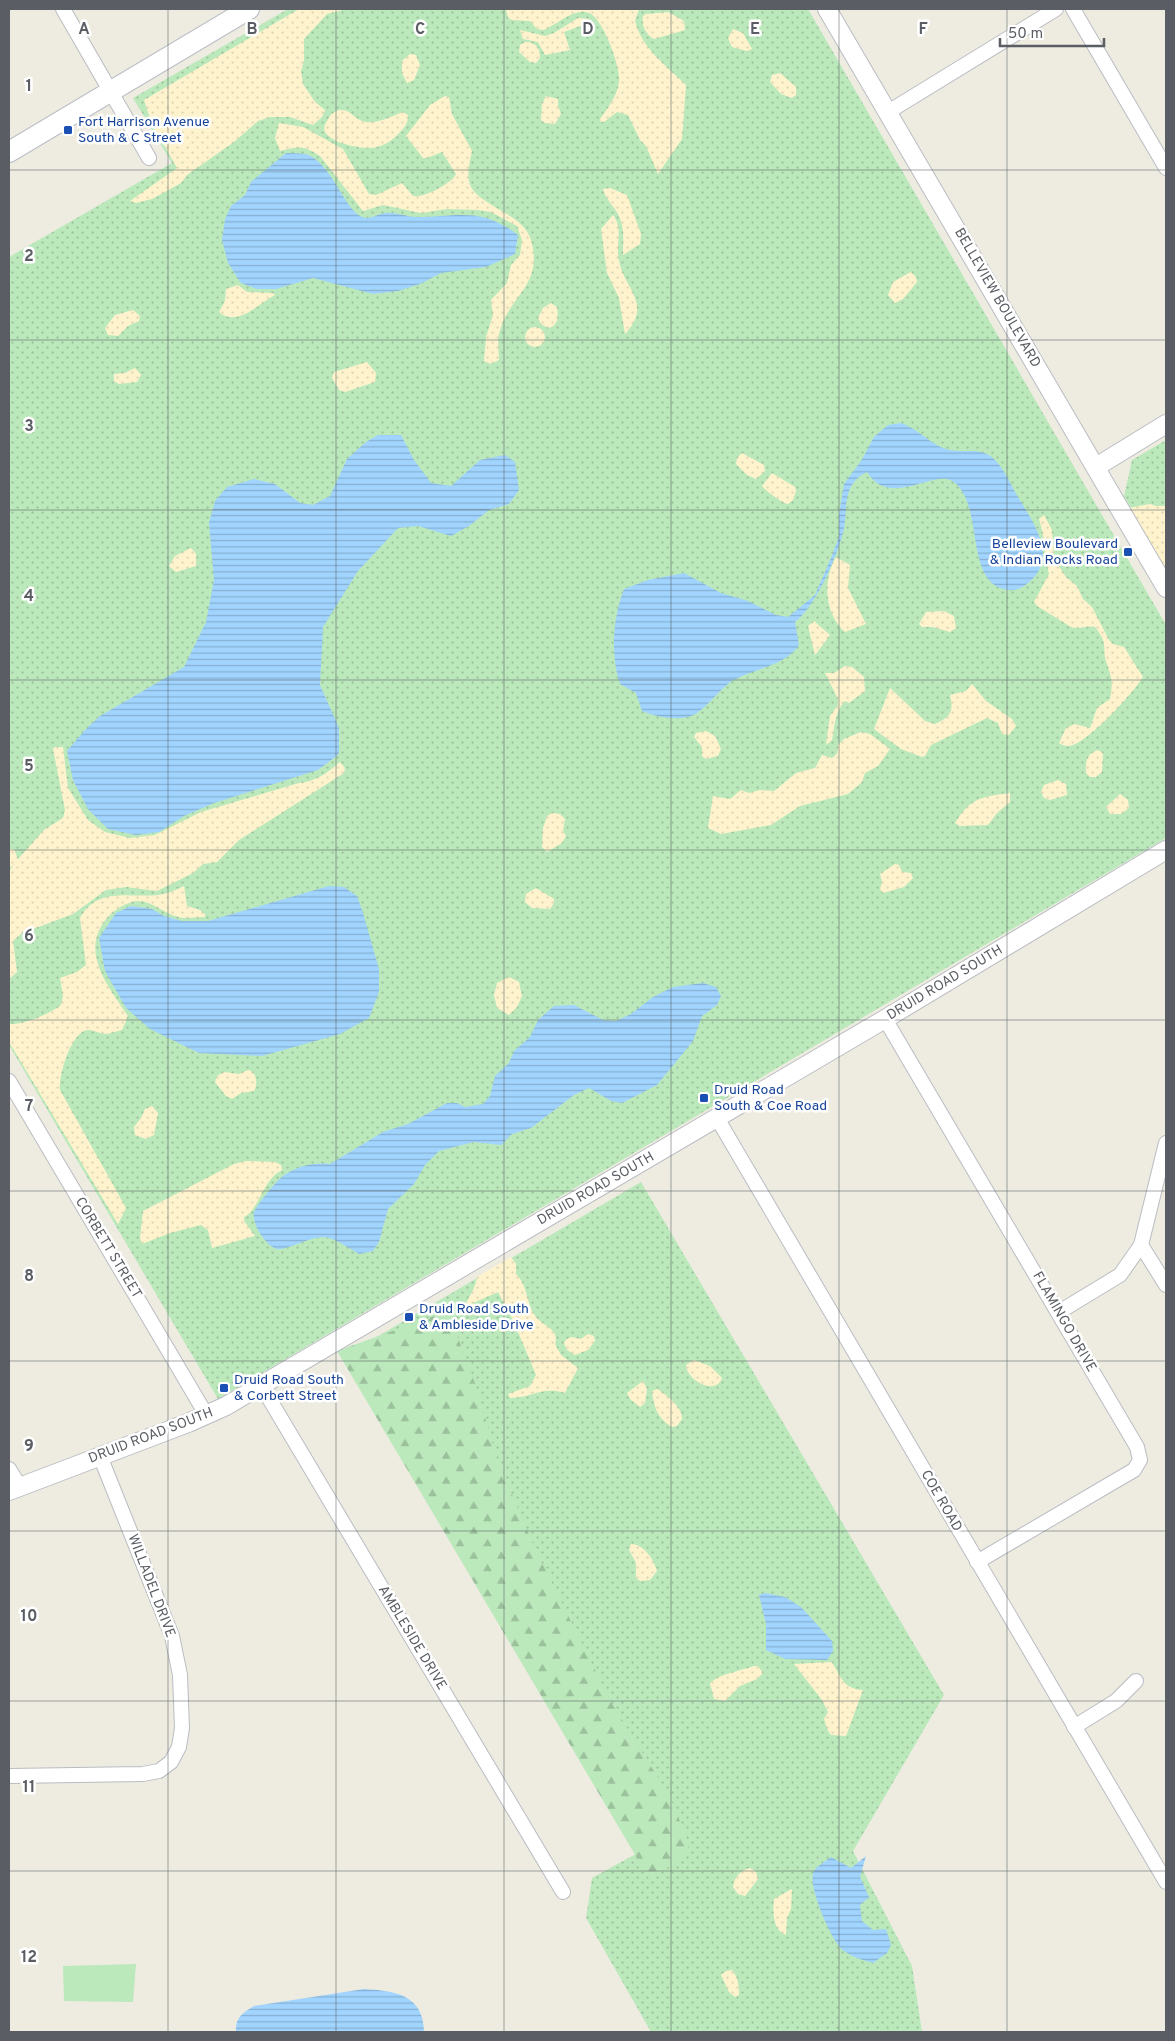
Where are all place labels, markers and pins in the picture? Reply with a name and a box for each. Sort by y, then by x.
place label: Fort Harrison Avenue South & C Street [78,114,210,147]
marker: Fort Harrison Avenue South & C Street [62,124,74,136]
place label: Belleview Boulevard & Indian Rocks Road [990,536,1118,569]
marker: Belleview Boulevard & Indian Rocks Road [1122,546,1134,558]
place label: Druid Road South & Coe Road [714,1082,827,1115]
marker: Druid Road South & Coe Road [698,1092,710,1104]
place label: Druid Road South & Ambleside Drive [419,1301,533,1334]
marker: Druid Road South & Ambleside Drive [403,1311,415,1323]
place label: Druid Road South & Corbett Street [234,1372,344,1405]
marker: Druid Road South & Corbett Street [218,1382,230,1394]

